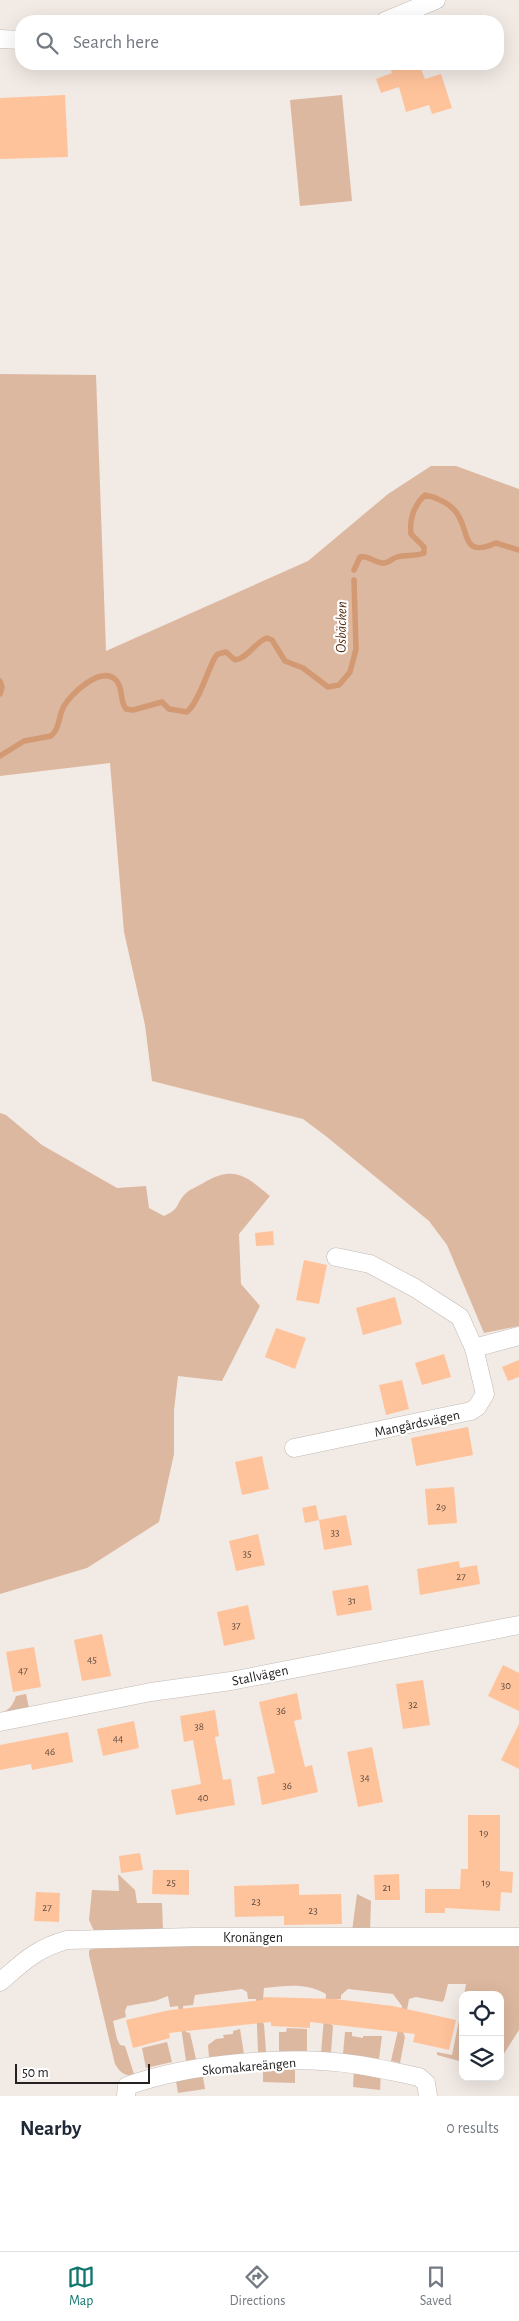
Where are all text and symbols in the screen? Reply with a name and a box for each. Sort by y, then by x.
search box [15,15,504,70]
icon: search [33,29,61,57]
text: Search here [73,33,159,52]
water label: Osbäcken [334,601,349,653]
street label: Mangårdsvägen [373,1408,461,1440]
house number: 29 [436,1501,446,1512]
house number: 33 [330,1527,340,1538]
house number: 35 [242,1548,252,1559]
house number: 27 [456,1571,466,1582]
house number: 31 [348,1595,356,1606]
house number: 37 [231,1620,241,1631]
house number: 45 [87,1654,97,1665]
street label: Stallvägen [231,1663,290,1689]
house number: 47 [18,1665,28,1676]
house number: 30 [501,1680,511,1691]
house number: 32 [408,1699,418,1710]
house number: 36 [276,1705,286,1716]
house number: 38 [194,1721,204,1732]
house number: 44 [113,1733,123,1744]
house number: 46 [45,1746,55,1757]
house number: 34 [360,1772,370,1783]
house number: 36 [282,1780,292,1791]
house number: 40 [197,1792,209,1803]
house number: 19 [480,1827,488,1838]
house number: 25 [166,1877,176,1888]
house number: 19 [482,1877,490,1888]
house number: 21 [383,1882,391,1893]
house number: 23 [251,1896,261,1907]
house number: 27 [42,1902,52,1913]
house number: 23 [308,1905,318,1916]
street label: Kronängen [223,1931,283,1945]
map controls [459,1991,504,2081]
button: locate [459,1991,504,2036]
button: layers [459,2036,504,2081]
street label: Skomakareängen [201,2056,297,2078]
scale bar [15,2061,150,2084]
text: 50 m [22,2066,49,2080]
text: Nearby [20,2118,81,2139]
text: 0 results [446,2120,499,2136]
tab: Map [67,2263,95,2310]
tab: Directions [230,2263,285,2310]
tab: Saved [420,2263,452,2310]

